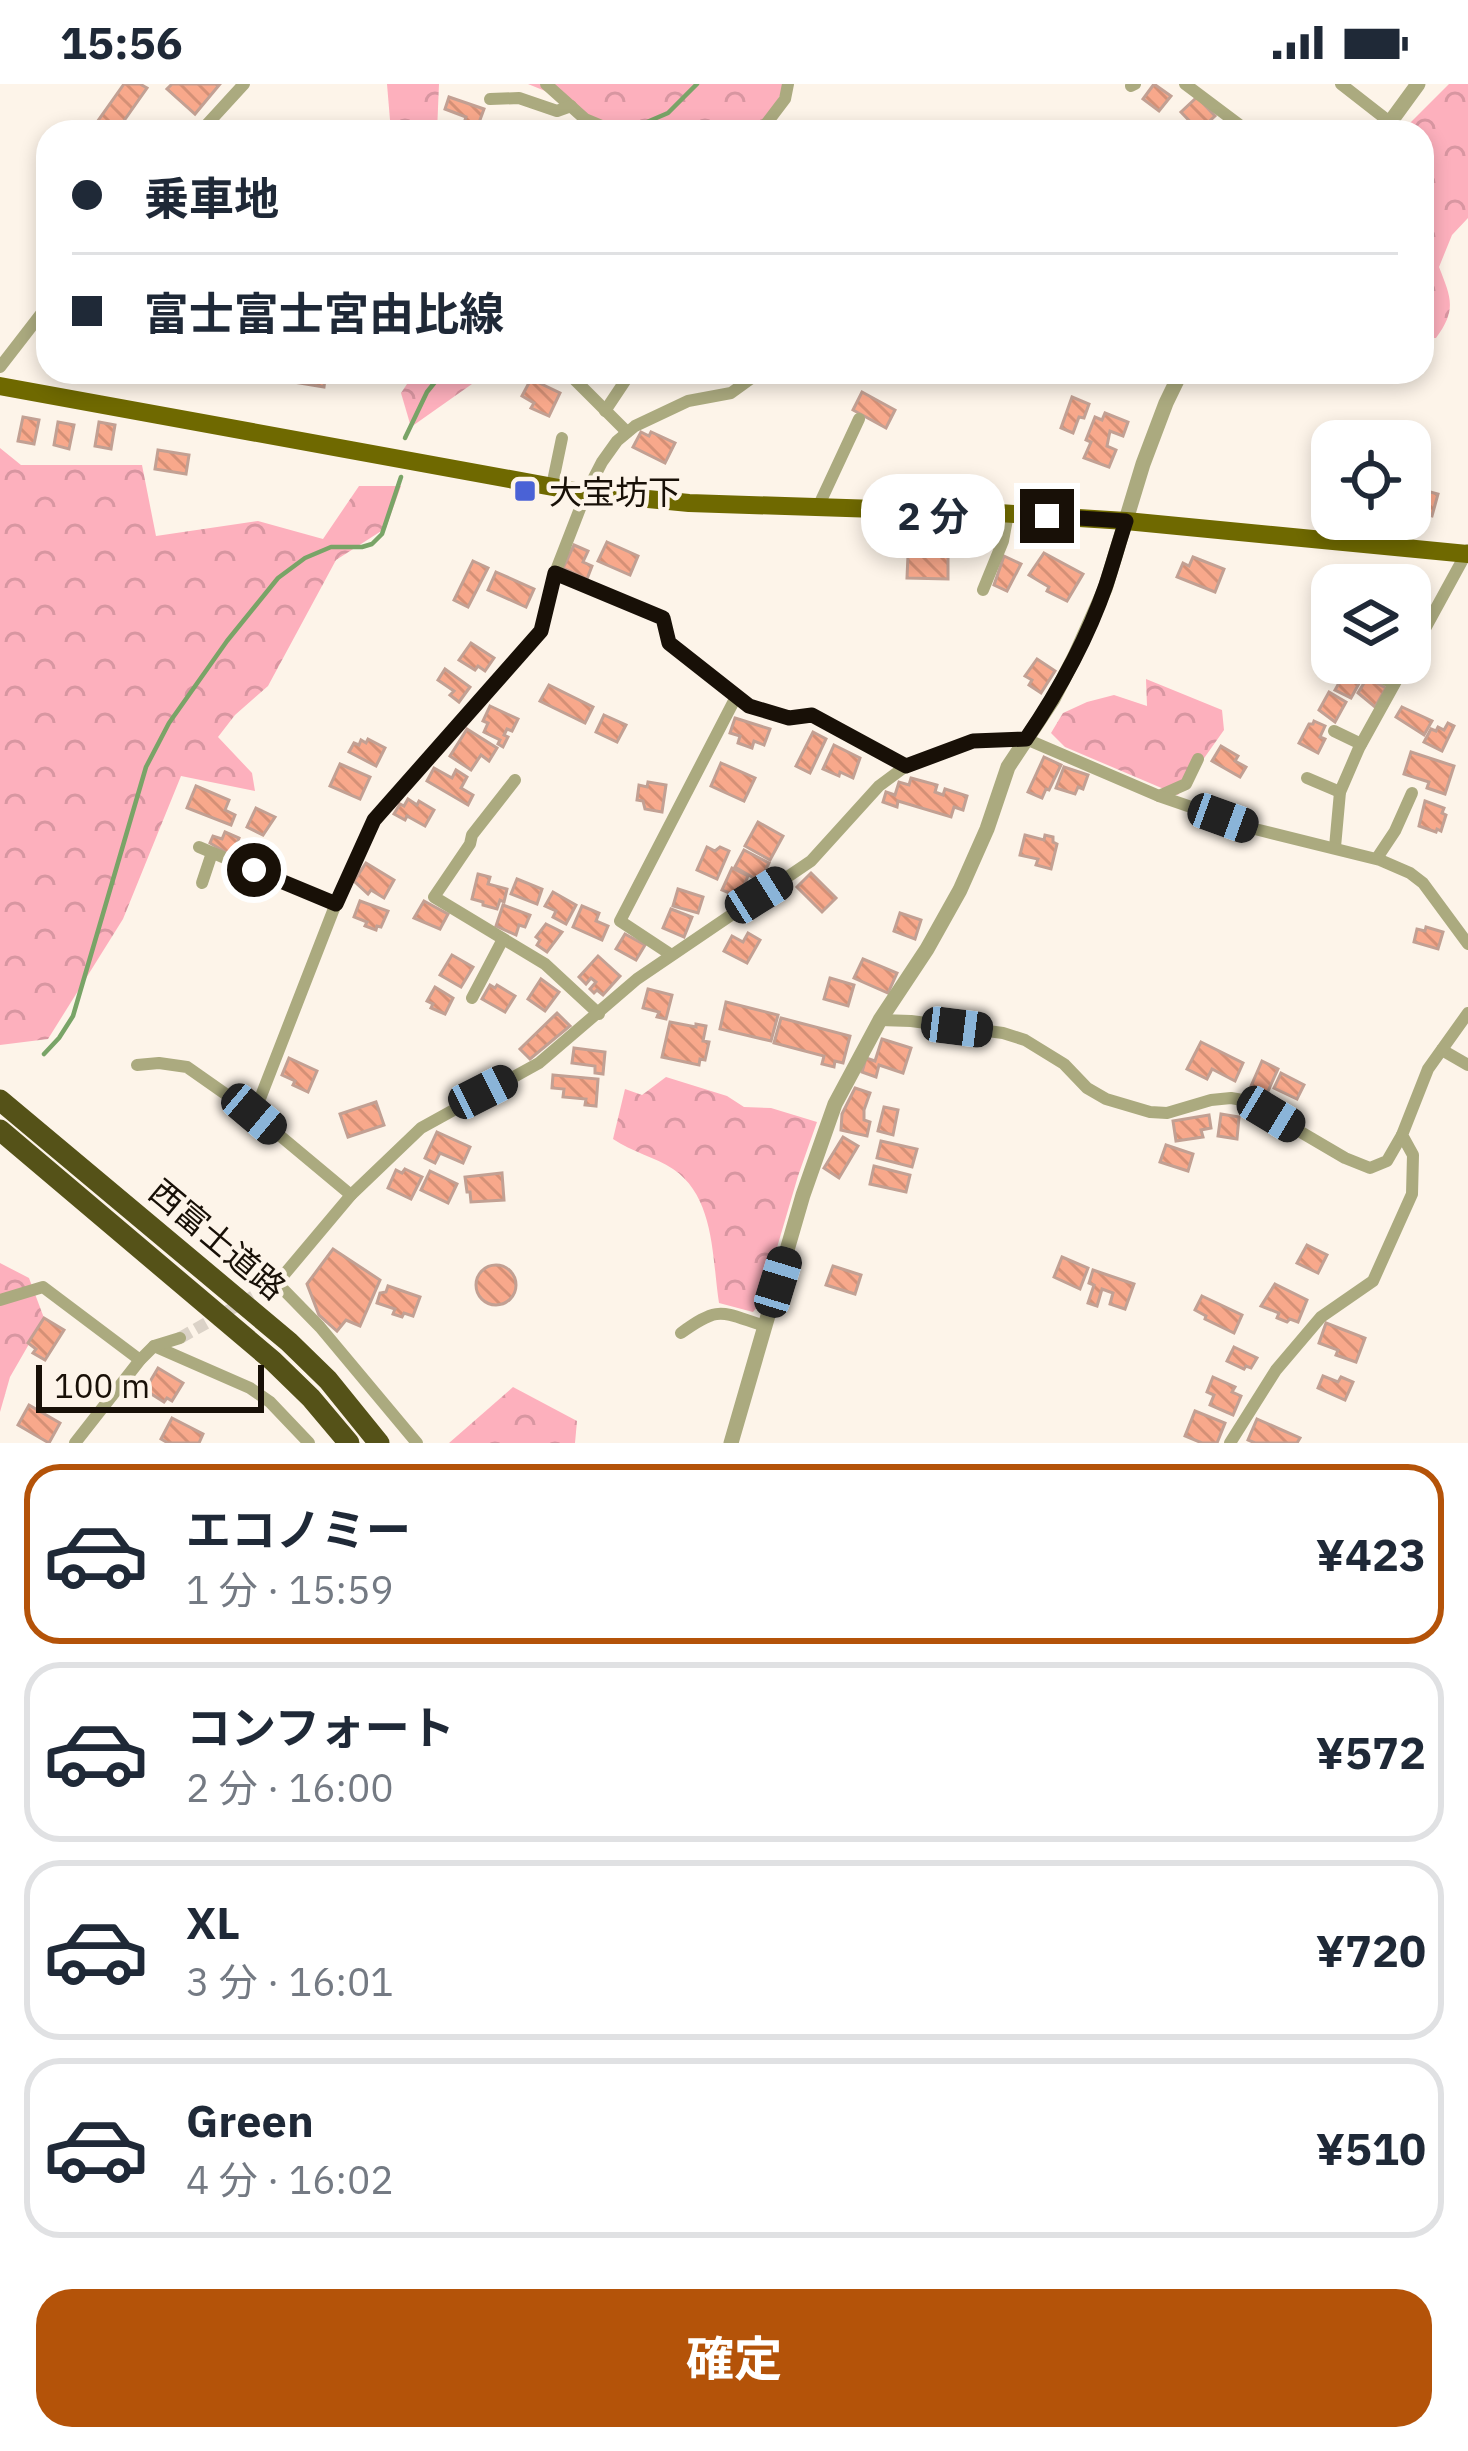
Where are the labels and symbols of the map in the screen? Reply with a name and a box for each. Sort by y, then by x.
place label: 大宝坊下 [549,470,681,513]
callout: 2 分 [861,474,1005,558]
marker: 大宝坊下 [512,478,538,504]
route end [1020,489,1074,543]
car [1183,789,1263,847]
route start [227,843,281,897]
car [719,861,799,929]
car [919,1005,995,1049]
car [443,1060,523,1124]
car [215,1077,293,1151]
car [1231,1080,1311,1148]
street label: 西富士道路 [141,1170,295,1308]
car [750,1242,806,1322]
scale bar [36,1359,264,1412]

